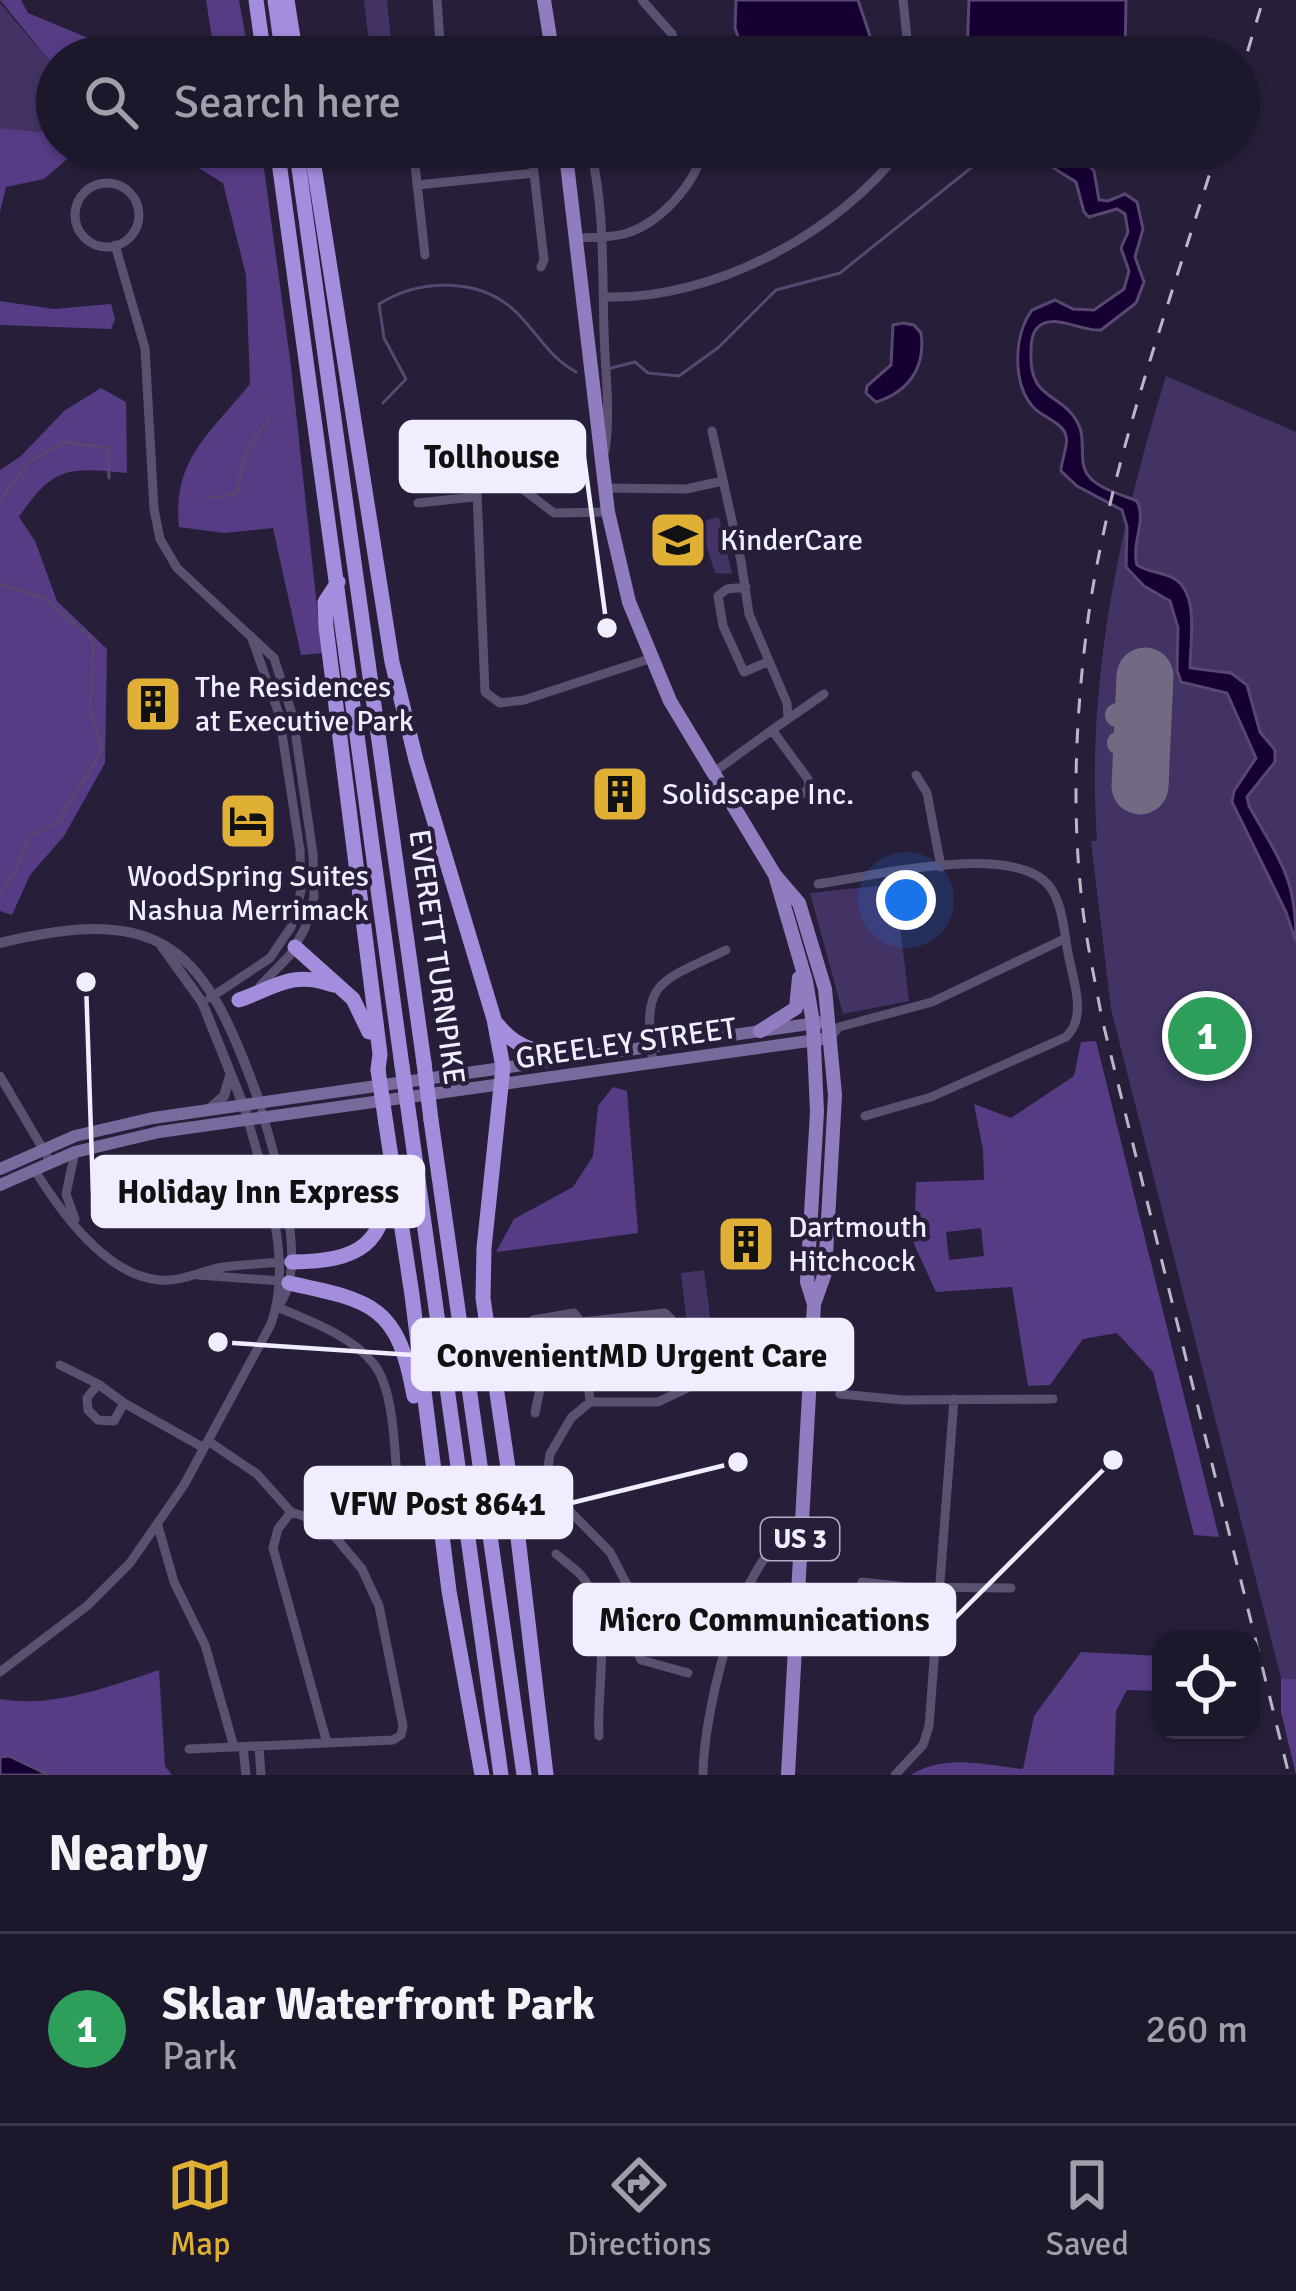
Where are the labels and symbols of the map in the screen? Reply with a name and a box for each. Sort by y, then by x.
callout: Tollhouse [401,422,584,491]
text: Tollhouse [424,437,560,478]
school or university icon: KinderCare [647,509,709,571]
place label: KinderCare [720,522,863,559]
place label: The Residences at Executive Park [195,669,414,740]
building icon: The Residences at Executive Park [122,673,184,735]
building icon: Solidscape Inc. [589,763,651,825]
place label: Solidscape Inc. [662,776,854,813]
hotel icon: WoodSpring Suites Nashua Merrimack [217,790,279,852]
street label: EVERETT TURNPIKE [400,827,473,1087]
place label: WoodSpring Suites Nashua Merrimack [127,858,369,929]
your location [876,870,936,930]
pin: 1 [1168,991,1246,1081]
street label: GREELEY STREET [513,1010,739,1077]
callout: Holiday Inn Express [93,1157,423,1226]
text: Holiday Inn Express [117,1172,399,1213]
place label: Dartmouth Hitchcock [788,1209,927,1280]
building icon: Dartmouth Hitchcock [715,1213,777,1275]
callout: ConvenientMD Urgent Care [413,1320,852,1389]
text: ConvenientMD Urgent Care [437,1336,827,1377]
callout: VFW Post 8641 [306,1468,571,1537]
text: VFW Post 8641 [330,1484,546,1525]
road number: US 3 [761,1518,839,1560]
callout: Micro Communications [575,1585,954,1654]
text: Micro Communications [598,1600,930,1641]

